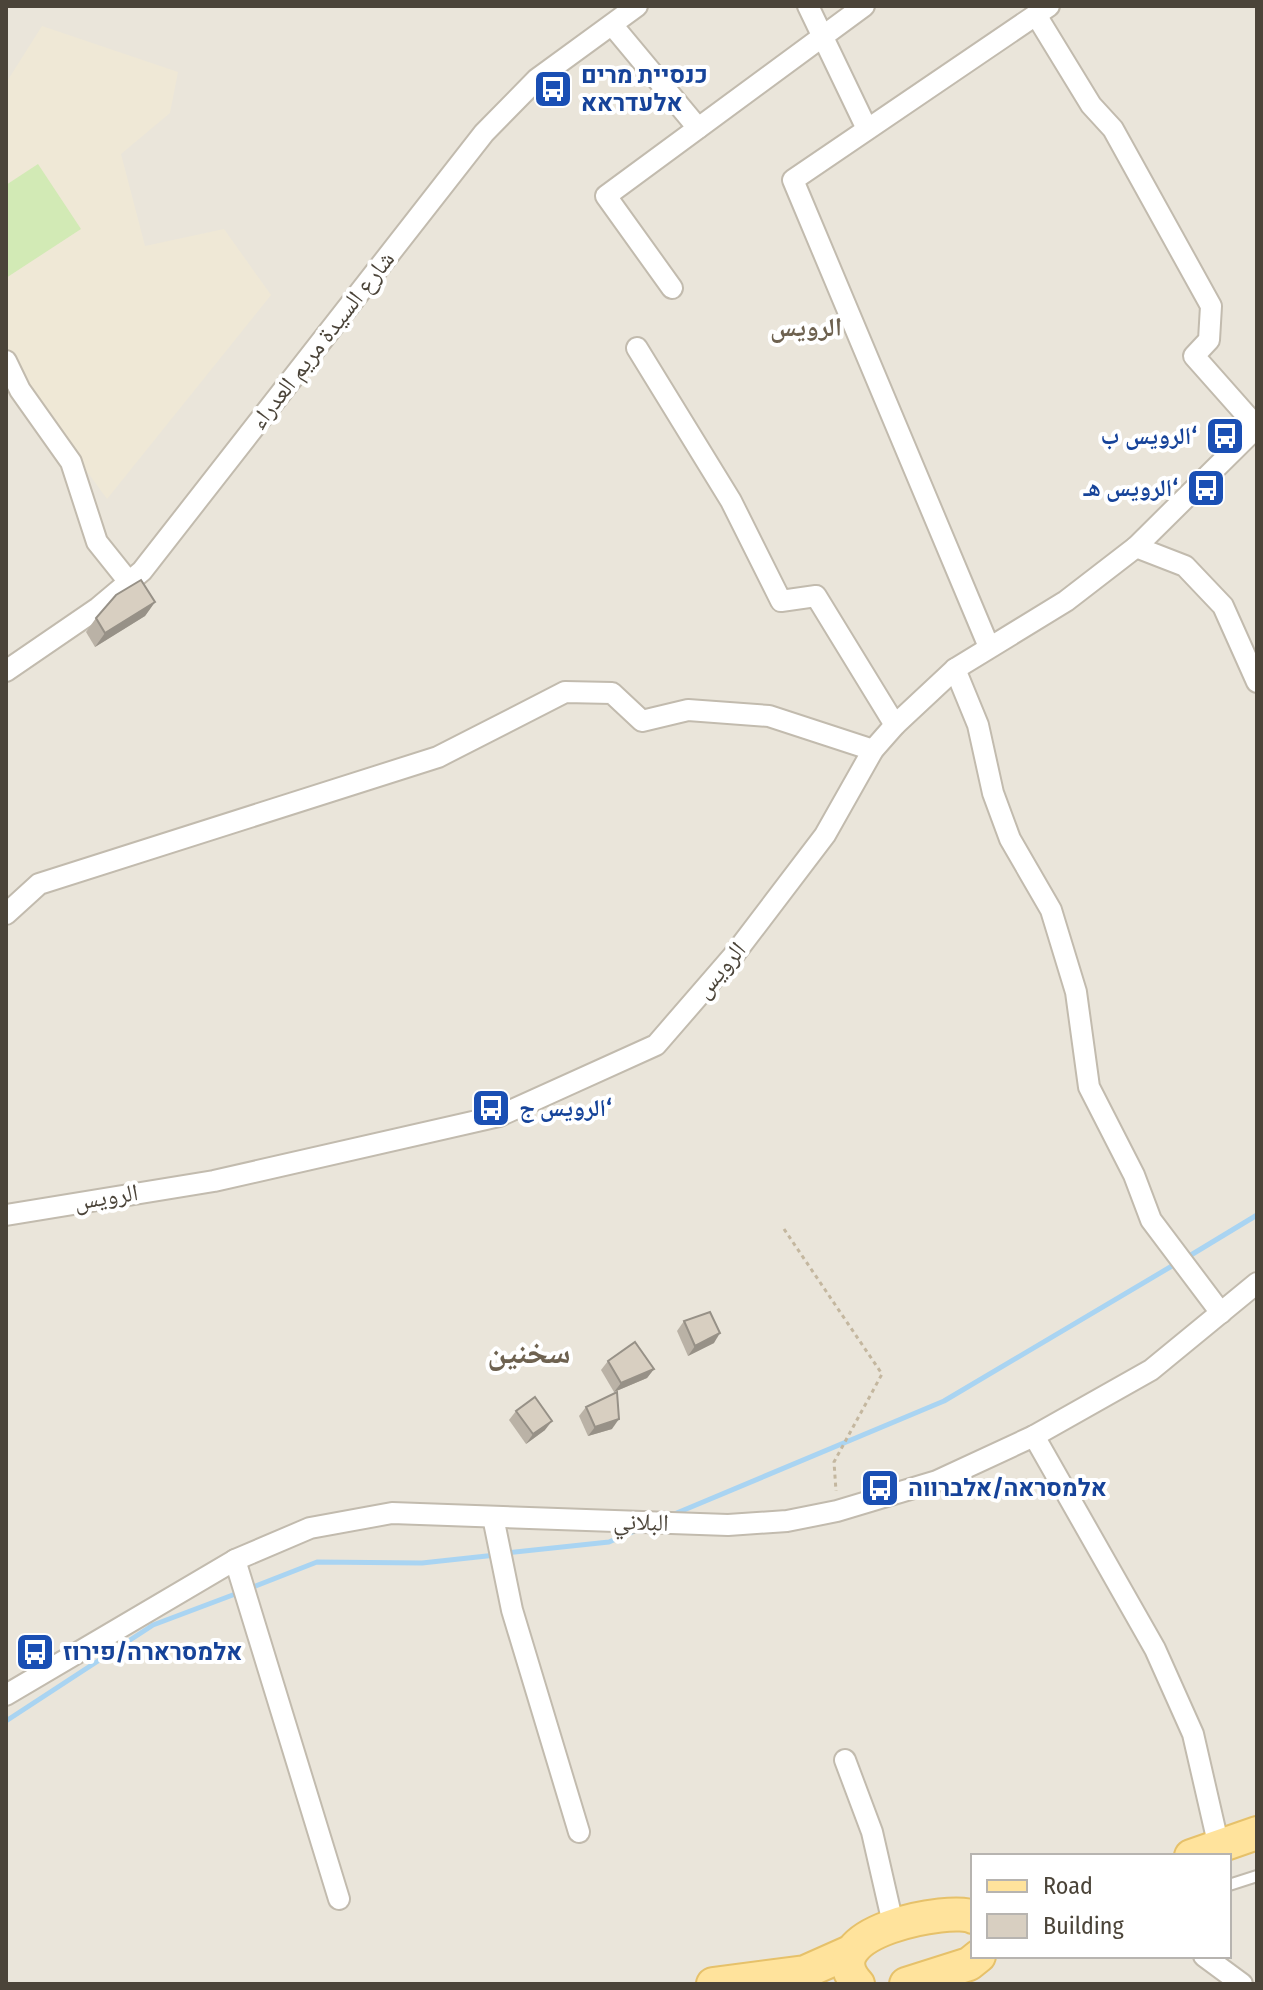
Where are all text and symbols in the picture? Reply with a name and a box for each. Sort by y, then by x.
place label: כנסיית מרים אלעדראא [581,61,708,117]
bus stop icon: כנסיית מרים אלעדראא [532,68,574,110]
street label: شارع السيدة مريم العدراء [244,245,402,436]
district label: الرويس [770,312,842,343]
bus stop icon: الرويس ب‘ [1204,415,1246,457]
place label: الرويس ب‘ [1101,422,1197,450]
bus stop icon: الرويس هـ‘ [1185,467,1227,509]
place label: الرويس هـ‘ [1082,474,1178,502]
street label: الرويس [689,936,751,1004]
bus stop icon: الرويس ج‘ [470,1087,512,1129]
place label: الرويس ج‘ [519,1094,612,1123]
street label: الرويس [72,1178,140,1216]
district label: سخنين [487,1333,571,1371]
bus stop icon: אלמסראה/אלברווה [859,1467,901,1509]
place label: אלמסראה/אלברווה [908,1474,1107,1502]
street label: البلاني [613,1507,669,1542]
bus stop icon: אלמסרארה/פירוז [14,1631,56,1673]
place label: אלמסרארה/פירוז [63,1638,242,1666]
legend [971,1854,1231,1958]
text: Road [1043,1872,1093,1900]
text: Building [1043,1912,1125,1940]

